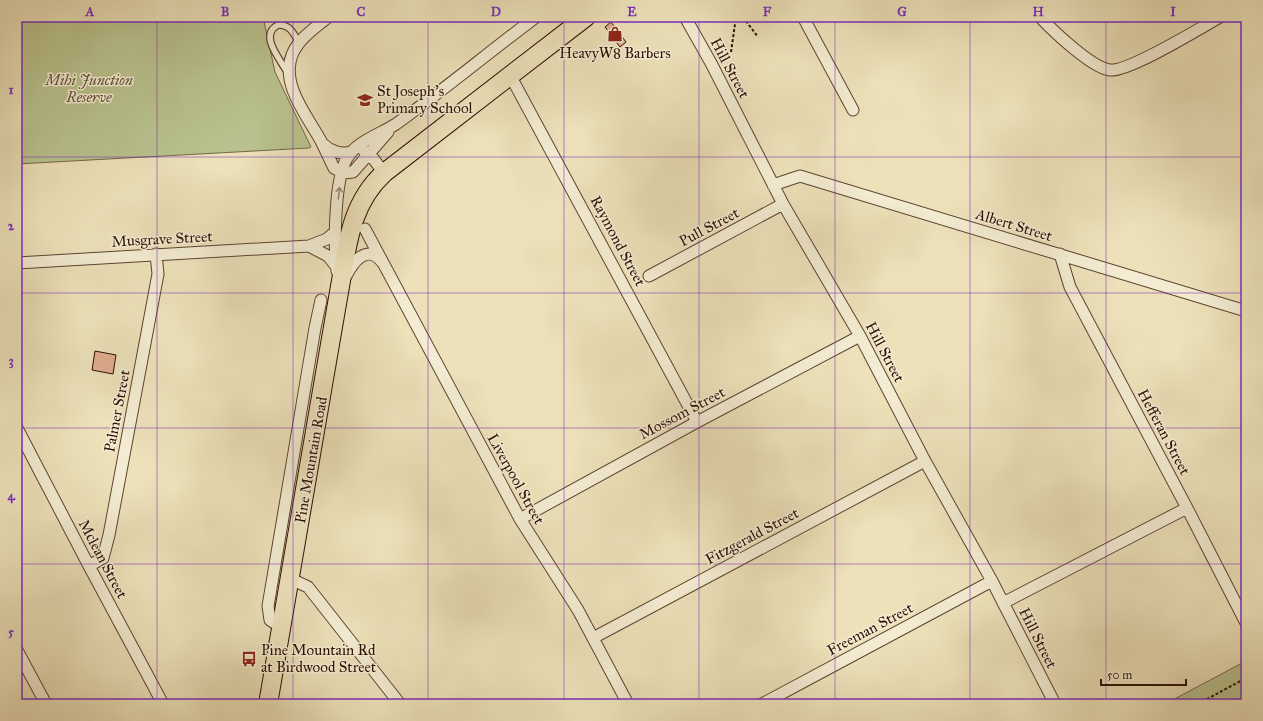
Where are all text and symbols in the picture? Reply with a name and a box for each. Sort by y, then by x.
text: A [85,4,95,20]
text: B [221,4,230,20]
text: C [357,4,366,20]
text: D [491,4,501,20]
text: E [627,4,637,20]
text: F [763,4,772,20]
text: G [897,4,907,20]
text: H [1032,4,1044,20]
text: I [1170,4,1176,20]
shop icon: HeavyW8 Barbers [606,25,624,43]
street label: Hill Street [707,35,754,102]
place label: HeavyW8 Barbers [559,44,671,62]
park label: Mihi Junction Reserve [43,71,133,106]
text: 1 [8,82,14,98]
place label: St Joseph's Primary School [377,82,474,117]
school or university icon: St Joseph's Primary School [356,91,374,109]
one-way arrow [335,187,343,200]
street label: Raymond Street [587,193,650,290]
street label: Pull Street [676,203,743,250]
street label: Albert Street [973,205,1055,245]
text: 2 [8,218,15,234]
street label: Musgrave Street [111,227,214,251]
street label: Hill Street [862,319,909,386]
text: 3 [8,353,14,369]
street label: Palmer Street [100,368,134,454]
street label: Mossom Street [636,383,729,443]
street label: Hefferan Street [1134,386,1195,479]
street label: Pine Mountain Road [291,395,331,525]
street label: Liverpool Street [484,430,549,528]
text: 4 [7,488,15,504]
street label: Fitzgerald Street [702,503,802,568]
street label: Mclean Street [75,516,132,602]
street label: Freeman Street [824,598,917,659]
street label: Hill Street [1015,605,1061,672]
text: 5 [8,624,15,640]
place label: Pine Mountain Rd at Birdwood Street [261,641,377,676]
bus stop icon: Pine Mountain Rd at Birdwood Street [240,650,258,668]
scale bar [1101,661,1186,687]
text: 50 m [1107,668,1132,682]

